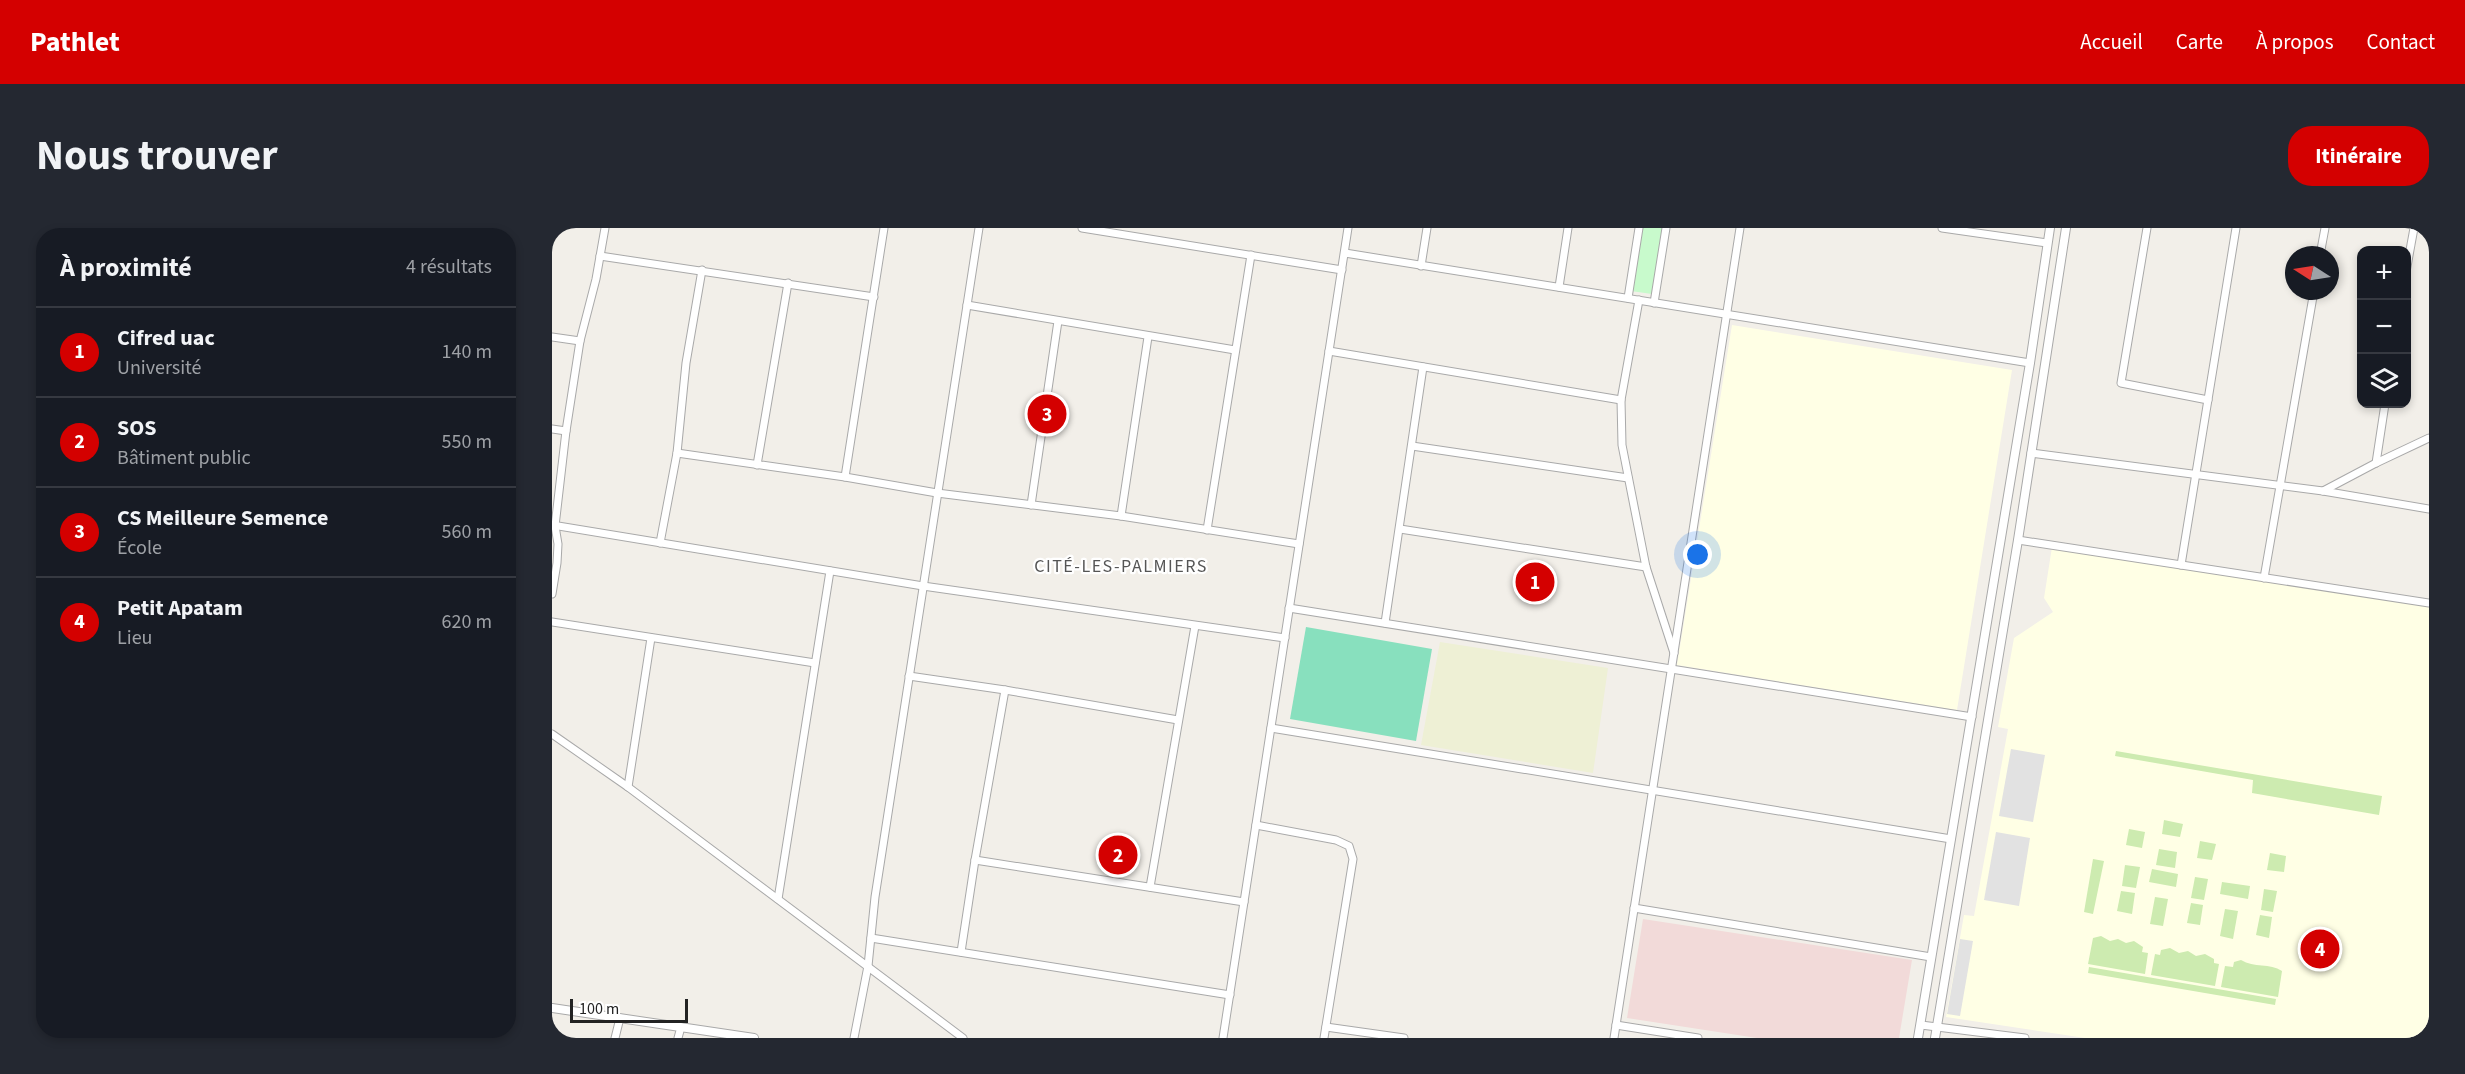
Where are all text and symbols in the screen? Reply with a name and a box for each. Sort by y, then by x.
text: Pathlet [30,22,120,62]
text: Accueil [2080,27,2143,57]
text: Carte [2176,27,2223,57]
text: À propos [2256,27,2333,57]
text: Contact [2366,27,2435,57]
text: Nous trouver [36,126,278,186]
button: Itinéraire [2288,126,2429,186]
north arrow [2285,246,2339,300]
map controls [2357,246,2411,408]
button: + [2357,246,2411,300]
text: À proximité [60,249,192,286]
text: 4 résultats [406,253,492,281]
button: − [2357,300,2411,354]
text: Cifred uac [117,322,215,354]
text: 1 [74,338,85,366]
text: 140 m [442,338,492,366]
text: Université [117,354,202,382]
button: layers [2357,354,2411,408]
pin: 3 [1028,392,1066,436]
text: SOS [117,412,157,444]
text: 2 [74,428,85,456]
text: 550 m [442,428,492,456]
text: Bâtiment public [117,444,251,472]
text: CS Meilleure Semence [117,502,328,534]
text: 3 [74,518,85,546]
text: 560 m [442,518,492,546]
text: École [117,534,162,562]
your location [1683,540,1712,569]
district label: CITÉ-LES-PALMIERS [1034,554,1208,579]
pin: 1 [1516,560,1554,604]
text: Petit Apatam [117,592,243,624]
text: 4 [74,608,85,636]
text: 620 m [442,608,492,636]
text: Lieu [117,624,152,652]
pin: 2 [1098,832,1138,878]
pin: 4 [2300,926,2340,972]
scale bar [570,996,688,1024]
text: 100 m [579,998,619,1020]

